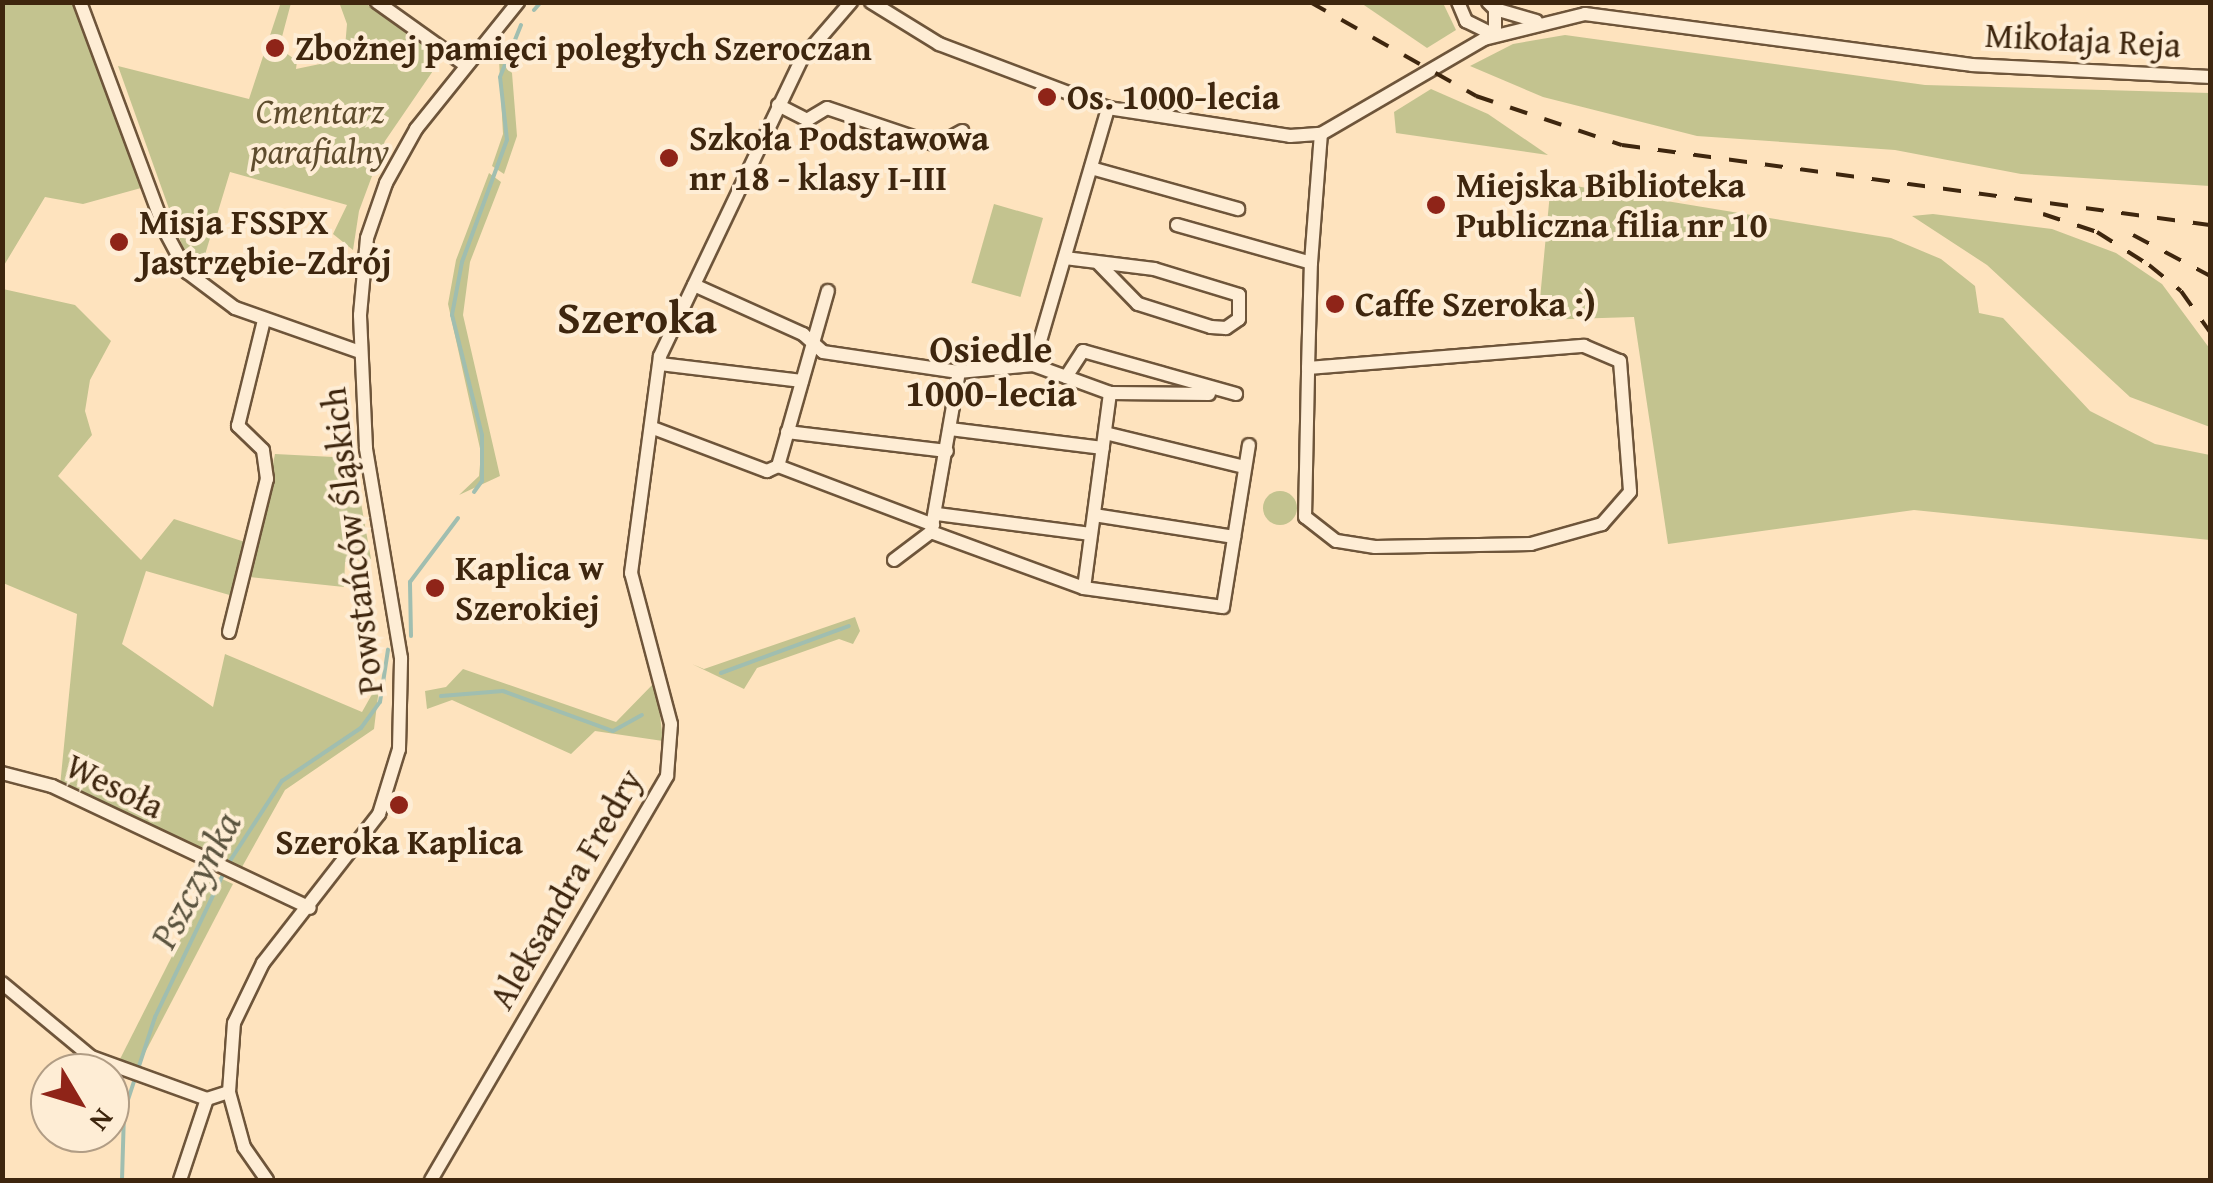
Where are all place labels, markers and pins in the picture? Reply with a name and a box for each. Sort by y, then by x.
place label: Zbożnej pamięci poległych Szeroczan [295,27,872,69]
marker: Zbożnej pamięci poległych Szeroczan [264,37,286,59]
place label: Os. 1000-lecia [1067,76,1280,118]
marker: Os. 1000-lecia [1036,86,1058,108]
place label: Szkoła Podstawowa nr 18 - klasy I-III [689,117,989,199]
marker: Szkoła Podstawowa nr 18 - klasy I-III [658,147,680,169]
place label: Miejska Biblioteka Publiczna filia nr 10 [1456,164,1768,246]
marker: Miejska Biblioteka Publiczna filia nr 10 [1425,194,1447,216]
place label: Misja FSSPX Jastrzębie-Zdrój [139,201,392,283]
marker: Misja FSSPX Jastrzębie-Zdrój [108,231,130,253]
place label: Caffe Szeroka :) [1355,283,1596,325]
marker: Caffe Szeroka :) [1324,293,1346,315]
place label: Kaplica w Szerokiej [455,547,604,629]
marker: Kaplica w Szerokiej [424,577,446,599]
marker: Szeroka Kaplica [388,794,410,816]
place label: Szeroka Kaplica [275,821,523,863]

